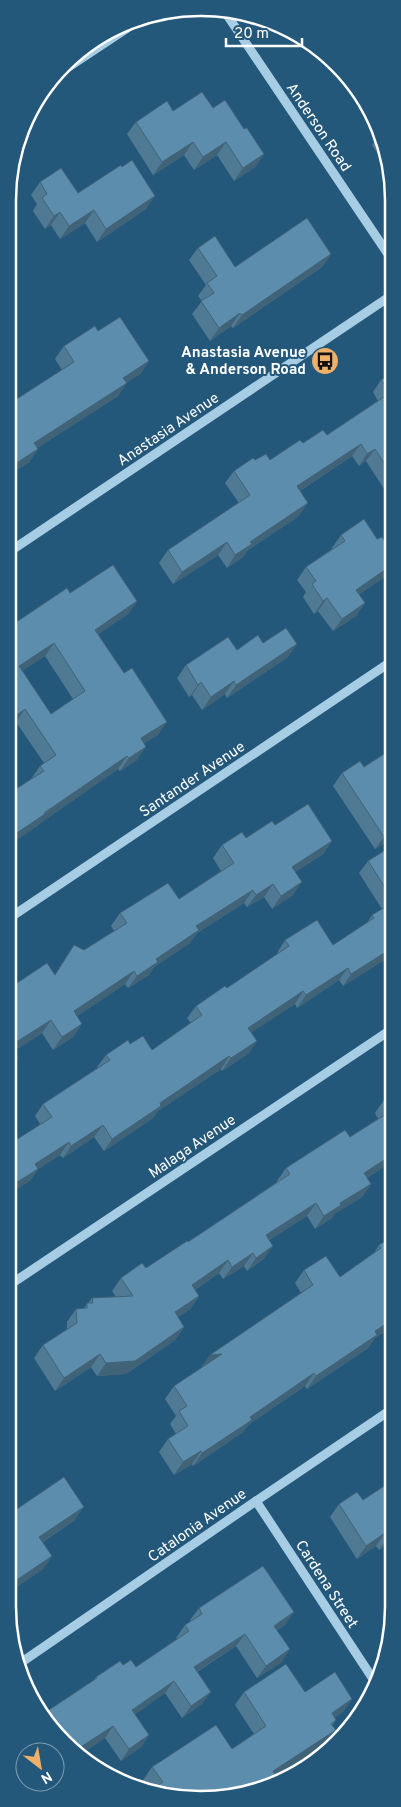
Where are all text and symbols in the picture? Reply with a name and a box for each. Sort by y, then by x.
scale bar [226,15,302,47]
text: 20 m [234,25,269,44]
street label: Anderson Road [281,80,354,176]
place label: Anastasia Avenue & Anderson Road [181,344,306,380]
bus stop icon: Anastasia Avenue & Anderson Road [310,346,340,376]
street label: Anastasia Avenue [114,389,223,471]
street label: Santander Avenue [136,738,249,823]
street label: Malaga Avenue [146,1111,240,1183]
street label: Catalonia Avenue [145,1485,251,1567]
street label: Cardena Street [290,1537,361,1632]
north arrow [15,1742,65,1792]
text: N [37,1767,55,1787]

